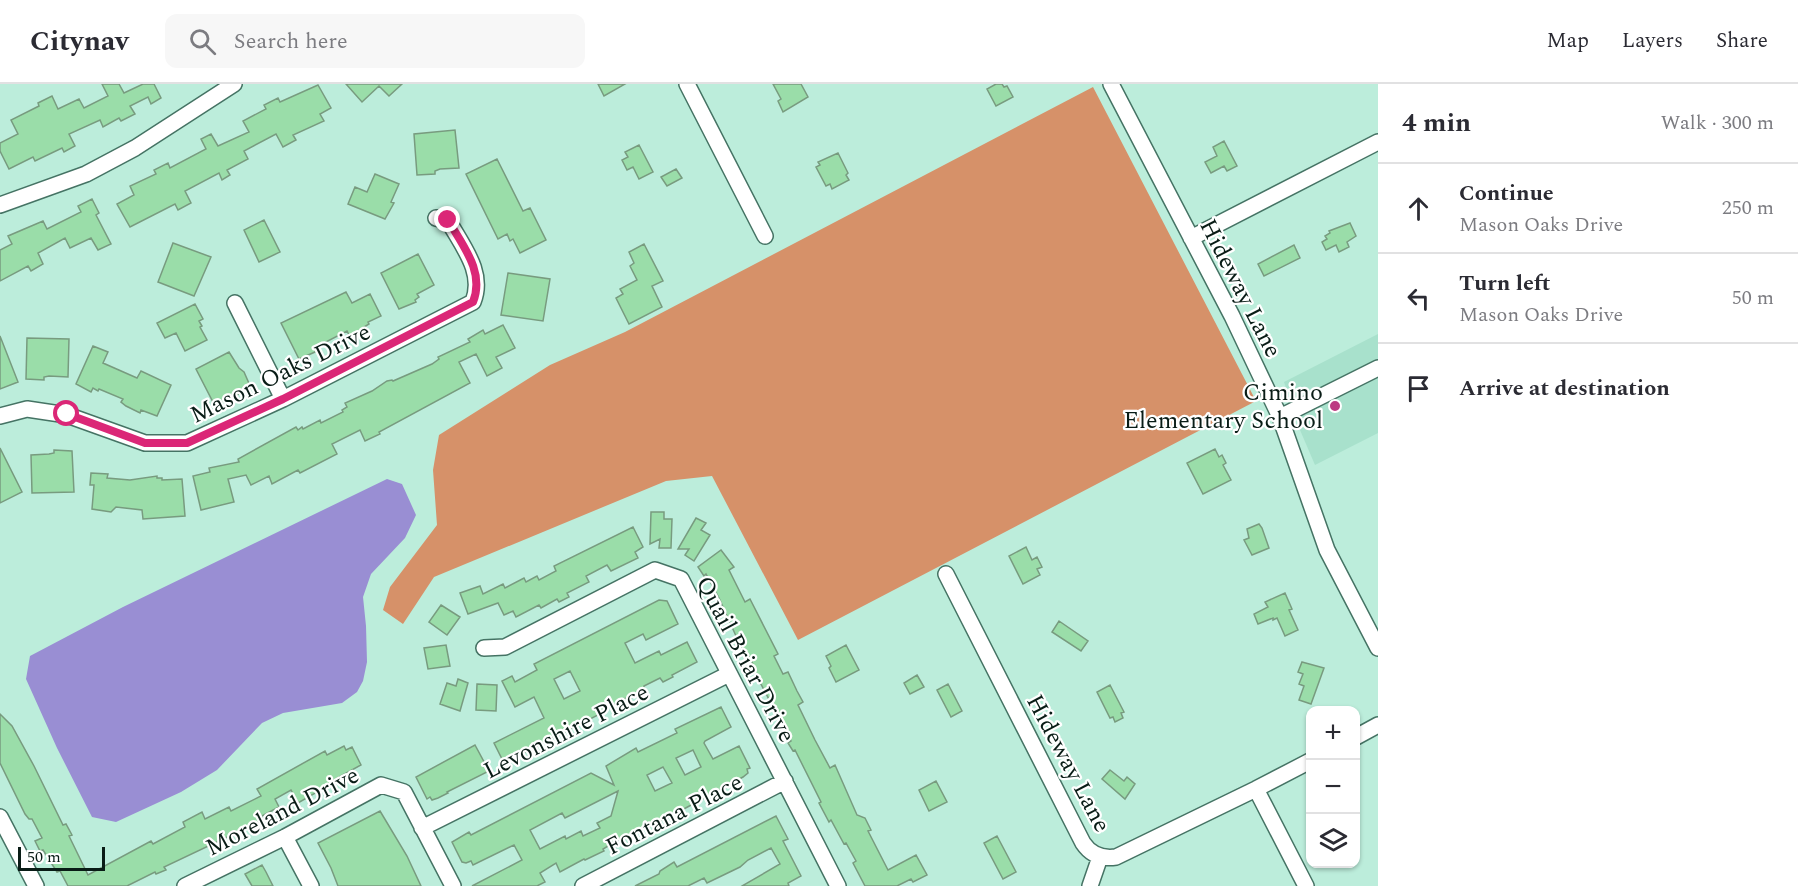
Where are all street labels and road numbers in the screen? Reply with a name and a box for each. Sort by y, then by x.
street label: Hideway Lane [1190,213,1291,364]
street label: Mason Oaks Drive [184,315,377,433]
street label: Quail Briar Drive [686,570,804,749]
street label: Levonshire Place [477,675,655,789]
street label: Hideway Lane [1017,688,1120,839]
street label: Moreland Drive [199,758,366,866]
street label: Fontana Place [599,765,749,865]

